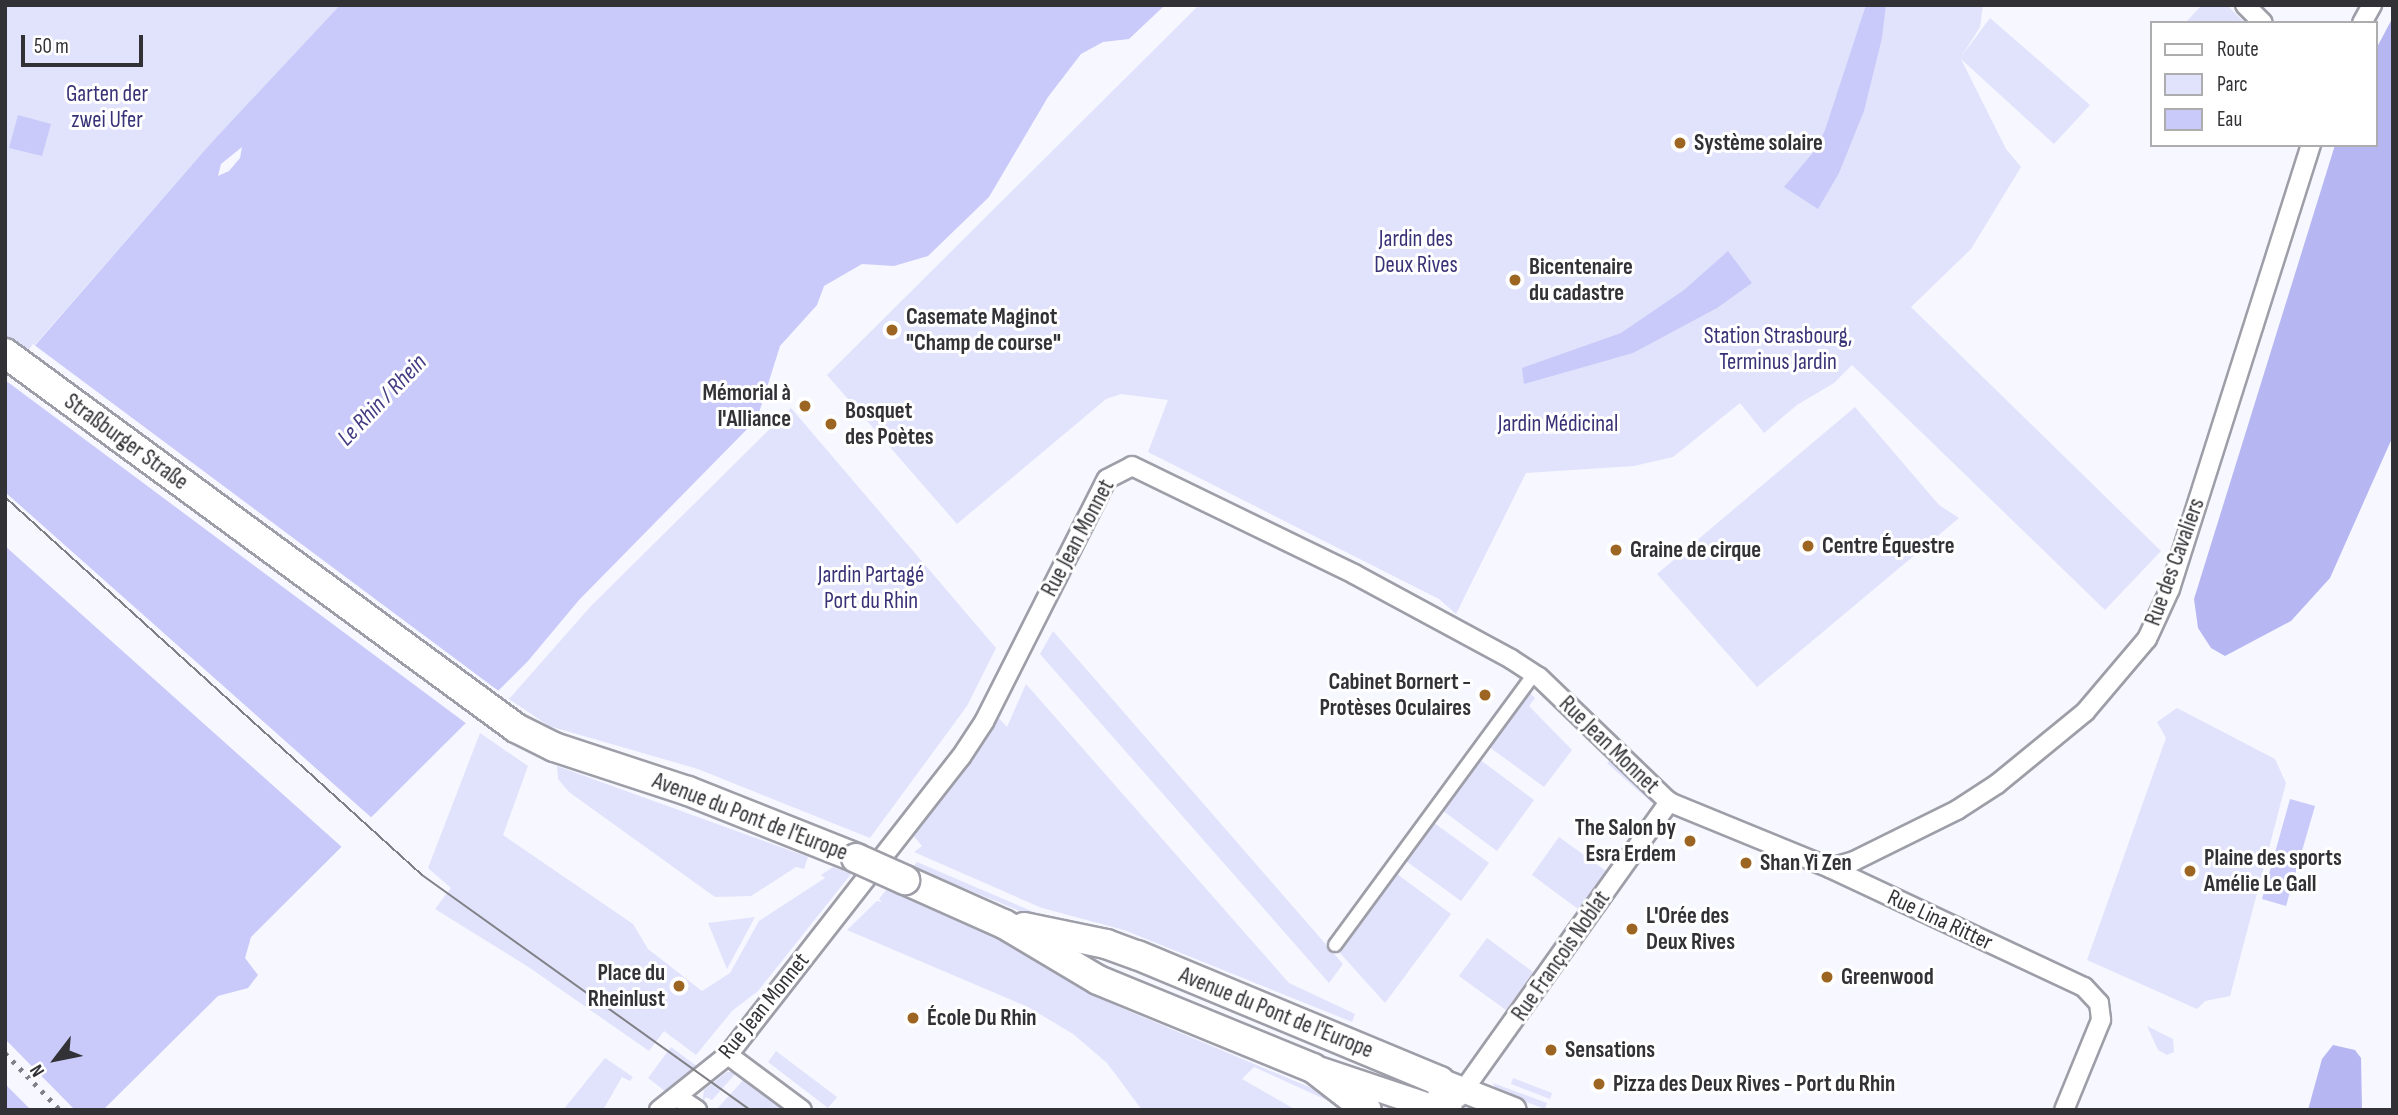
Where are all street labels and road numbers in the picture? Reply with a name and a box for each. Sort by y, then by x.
street label: Straßburger Straße [59,388,193,496]
street label: Rue Jean Monnet [1036,475,1120,601]
street label: Rue des Cavaliers [2139,495,2211,629]
street label: Rue Jean Monnet [1553,690,1665,800]
street label: Avenue du Pont de l'Europe [649,767,851,867]
street label: Rue Lina Ritter [1883,884,1997,956]
street label: Rue François Noblat [1506,886,1616,1026]
street label: Rue Jean Monnet [713,947,815,1065]
street label: Avenue du Pont de l'Europe [1175,961,1377,1065]

